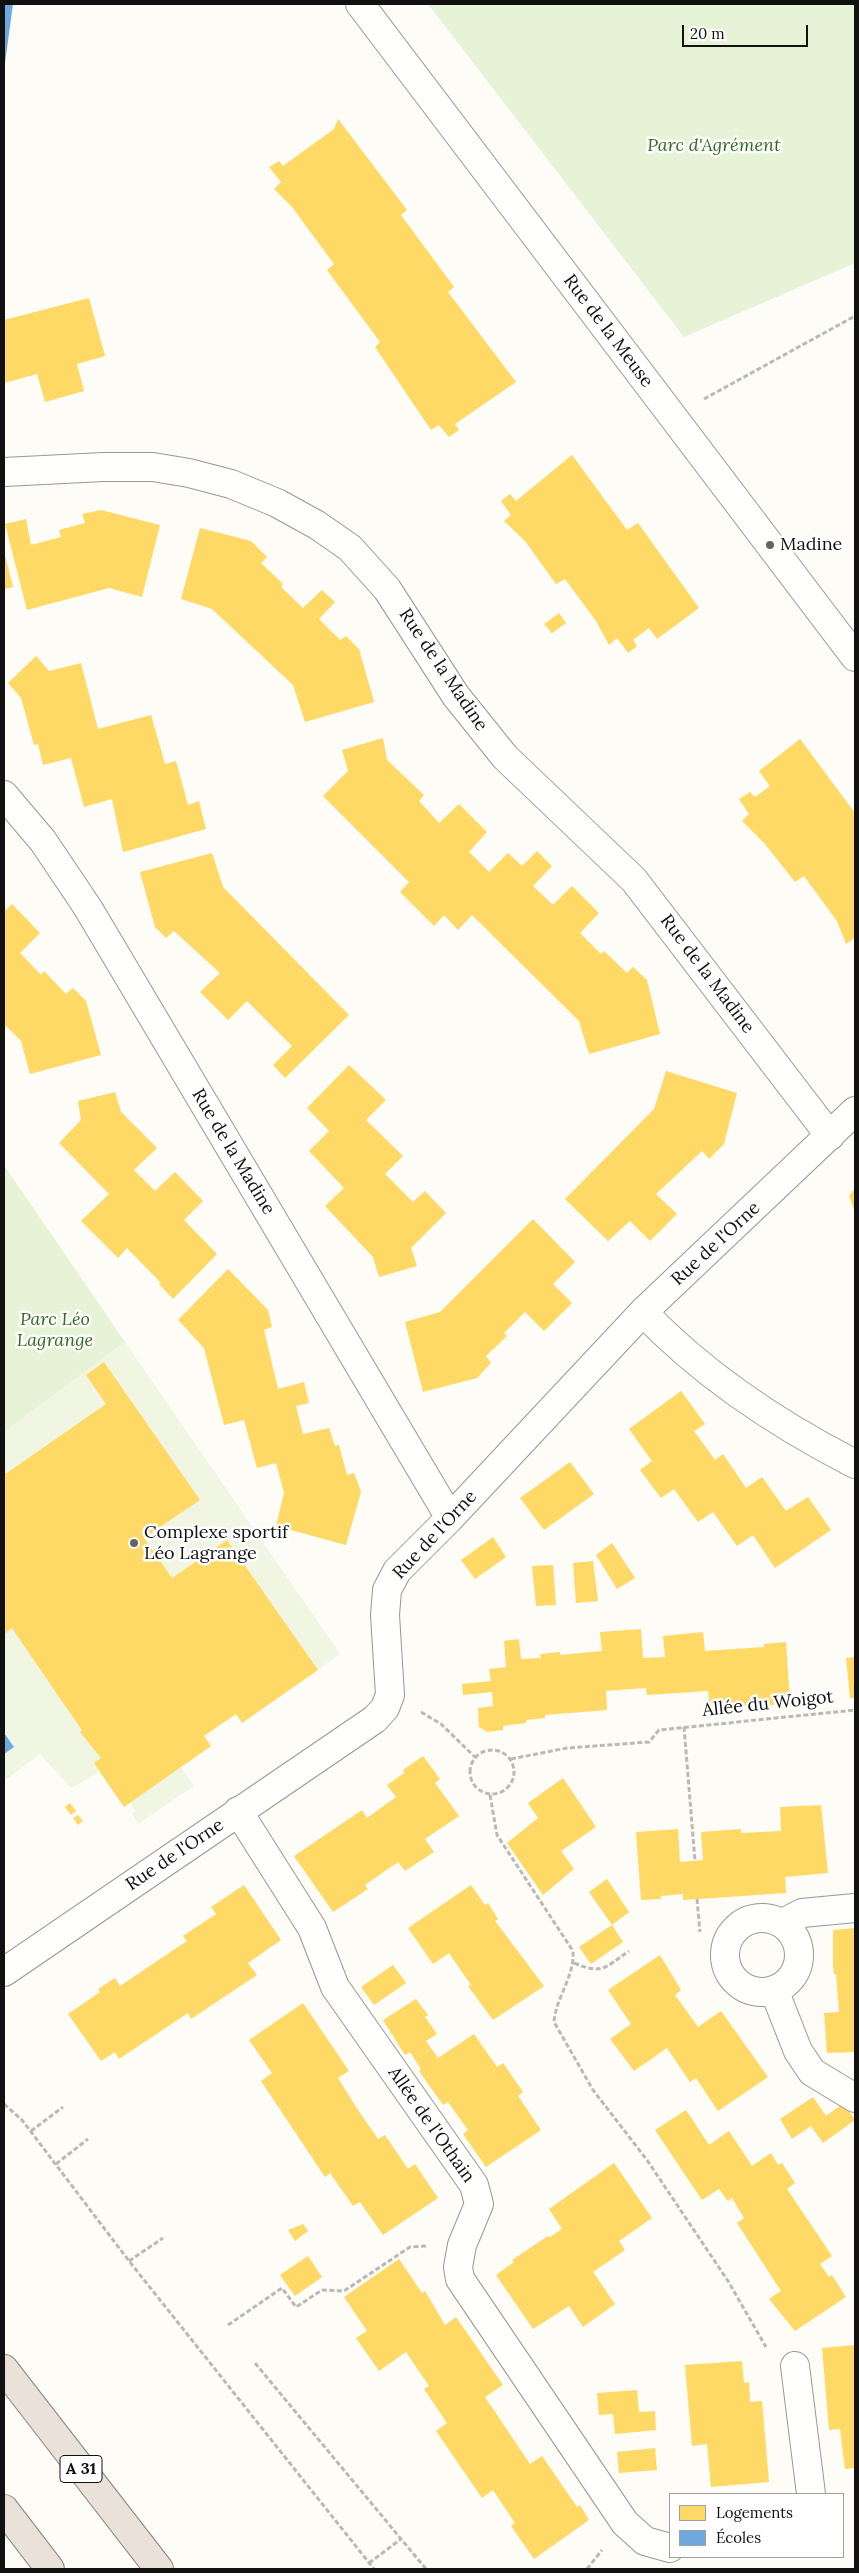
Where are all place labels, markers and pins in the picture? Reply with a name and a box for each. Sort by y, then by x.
place label: Madine [780,534,842,556]
marker: Madine [764,539,776,551]
place label: Complexe sportif Léo Lagrange [144,1522,288,1565]
marker: Complexe sportif Léo Lagrange [128,1537,140,1549]

